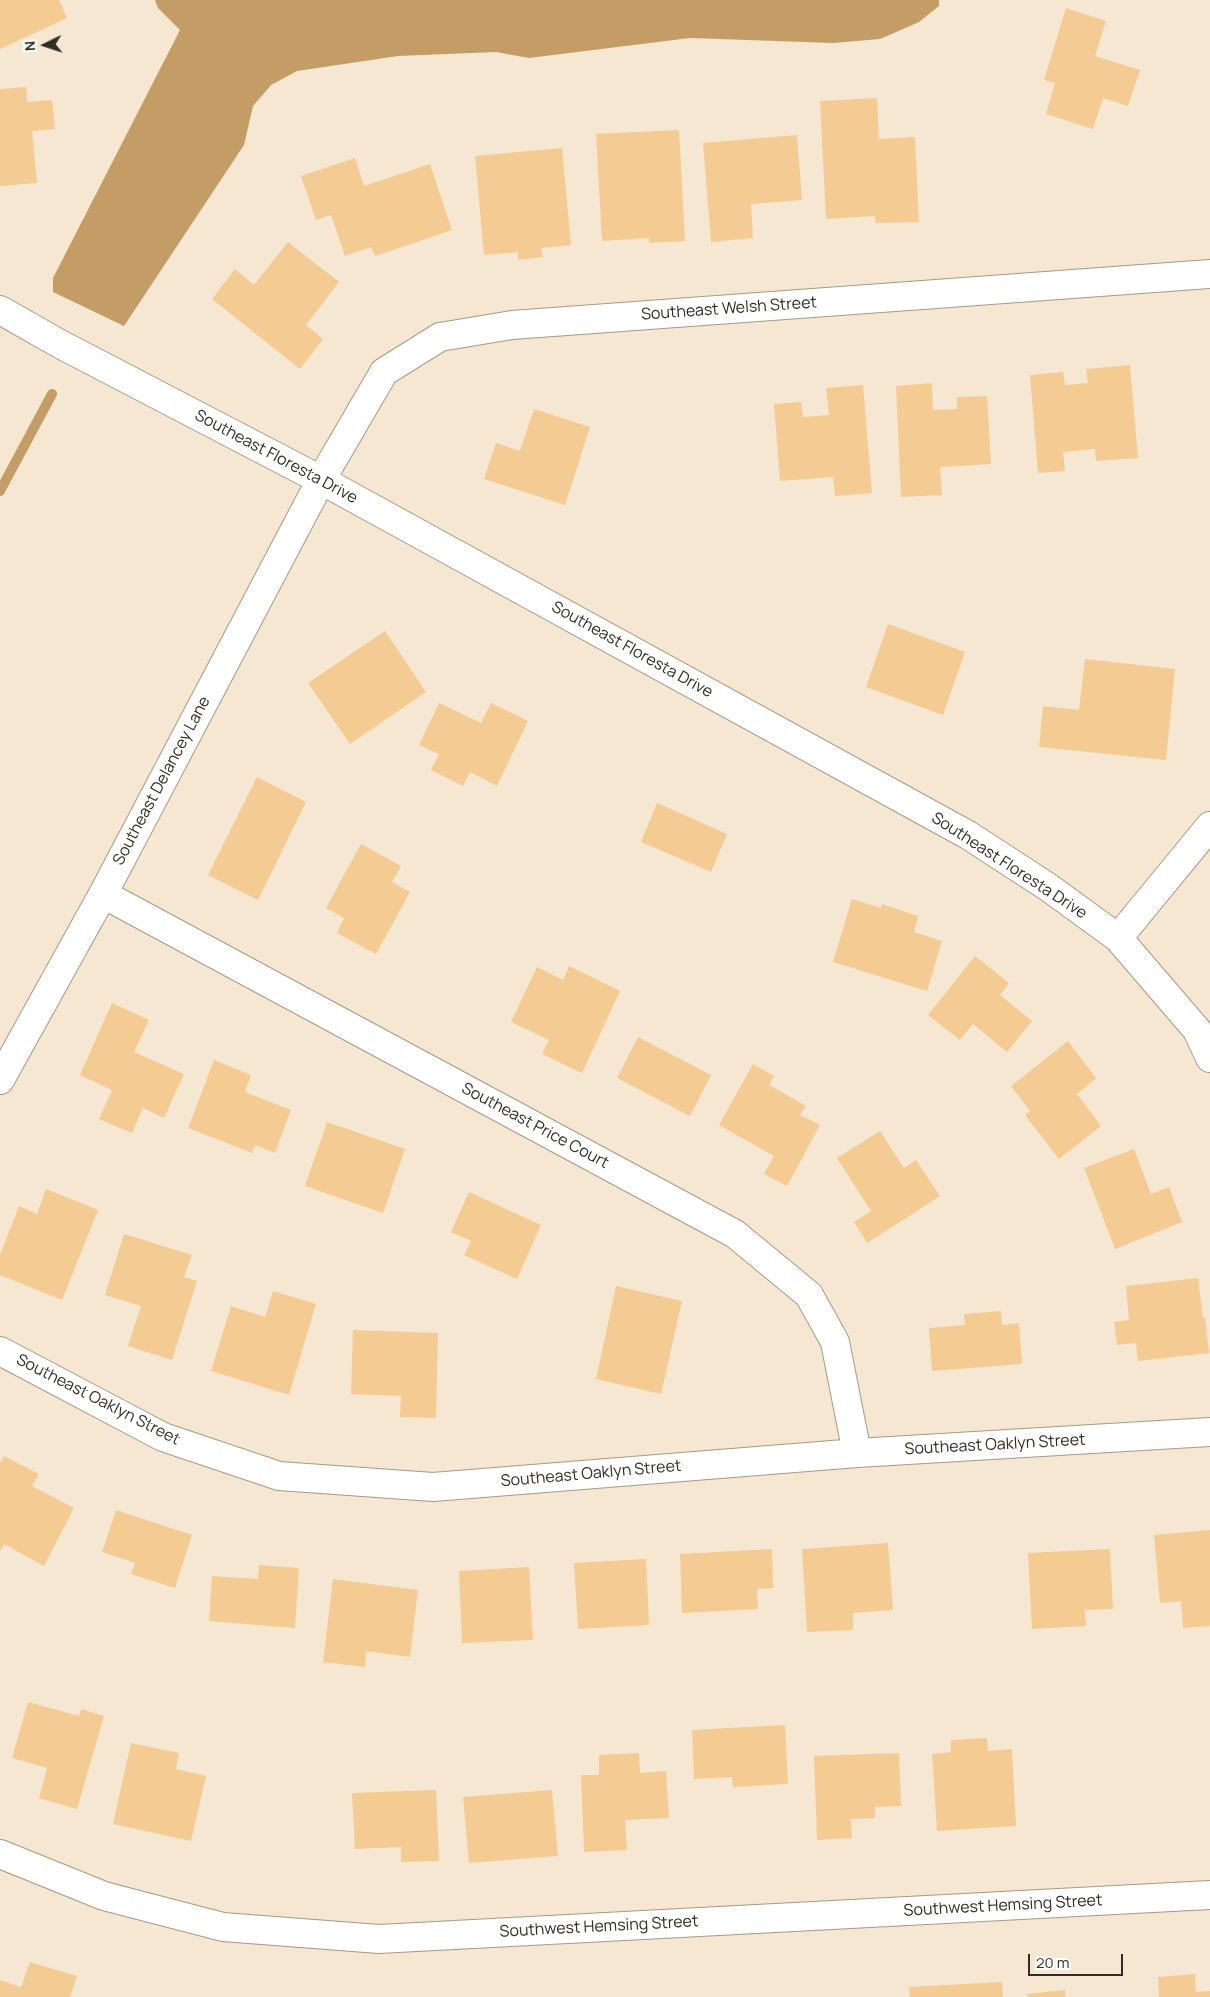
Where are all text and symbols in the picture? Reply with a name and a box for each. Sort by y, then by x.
north arrow [20,20,70,70]
text: N [20,40,39,52]
street label: Southeast Welsh Street [641,293,817,325]
street label: Southeast Floresta Drive [191,406,361,508]
street label: Southeast Floresta Drive [548,598,716,702]
street label: Southeast Delancey Lane [109,693,215,869]
street label: Southeast Floresta Drive [928,809,1090,923]
street label: Southeast Price Court [458,1079,612,1173]
street label: Southeast Oaklyn Street [13,1350,183,1450]
street label: Southeast Oaklyn Street [904,1431,1086,1459]
street label: Southeast Oaklyn Street [500,1457,682,1491]
street label: Southwest Hemsing Street [903,1891,1103,1921]
street label: Southwest Hemsing Street [499,1912,699,1942]
scale bar [1030,1944,1125,1976]
text: 20 m [1036,1952,1069,1973]

